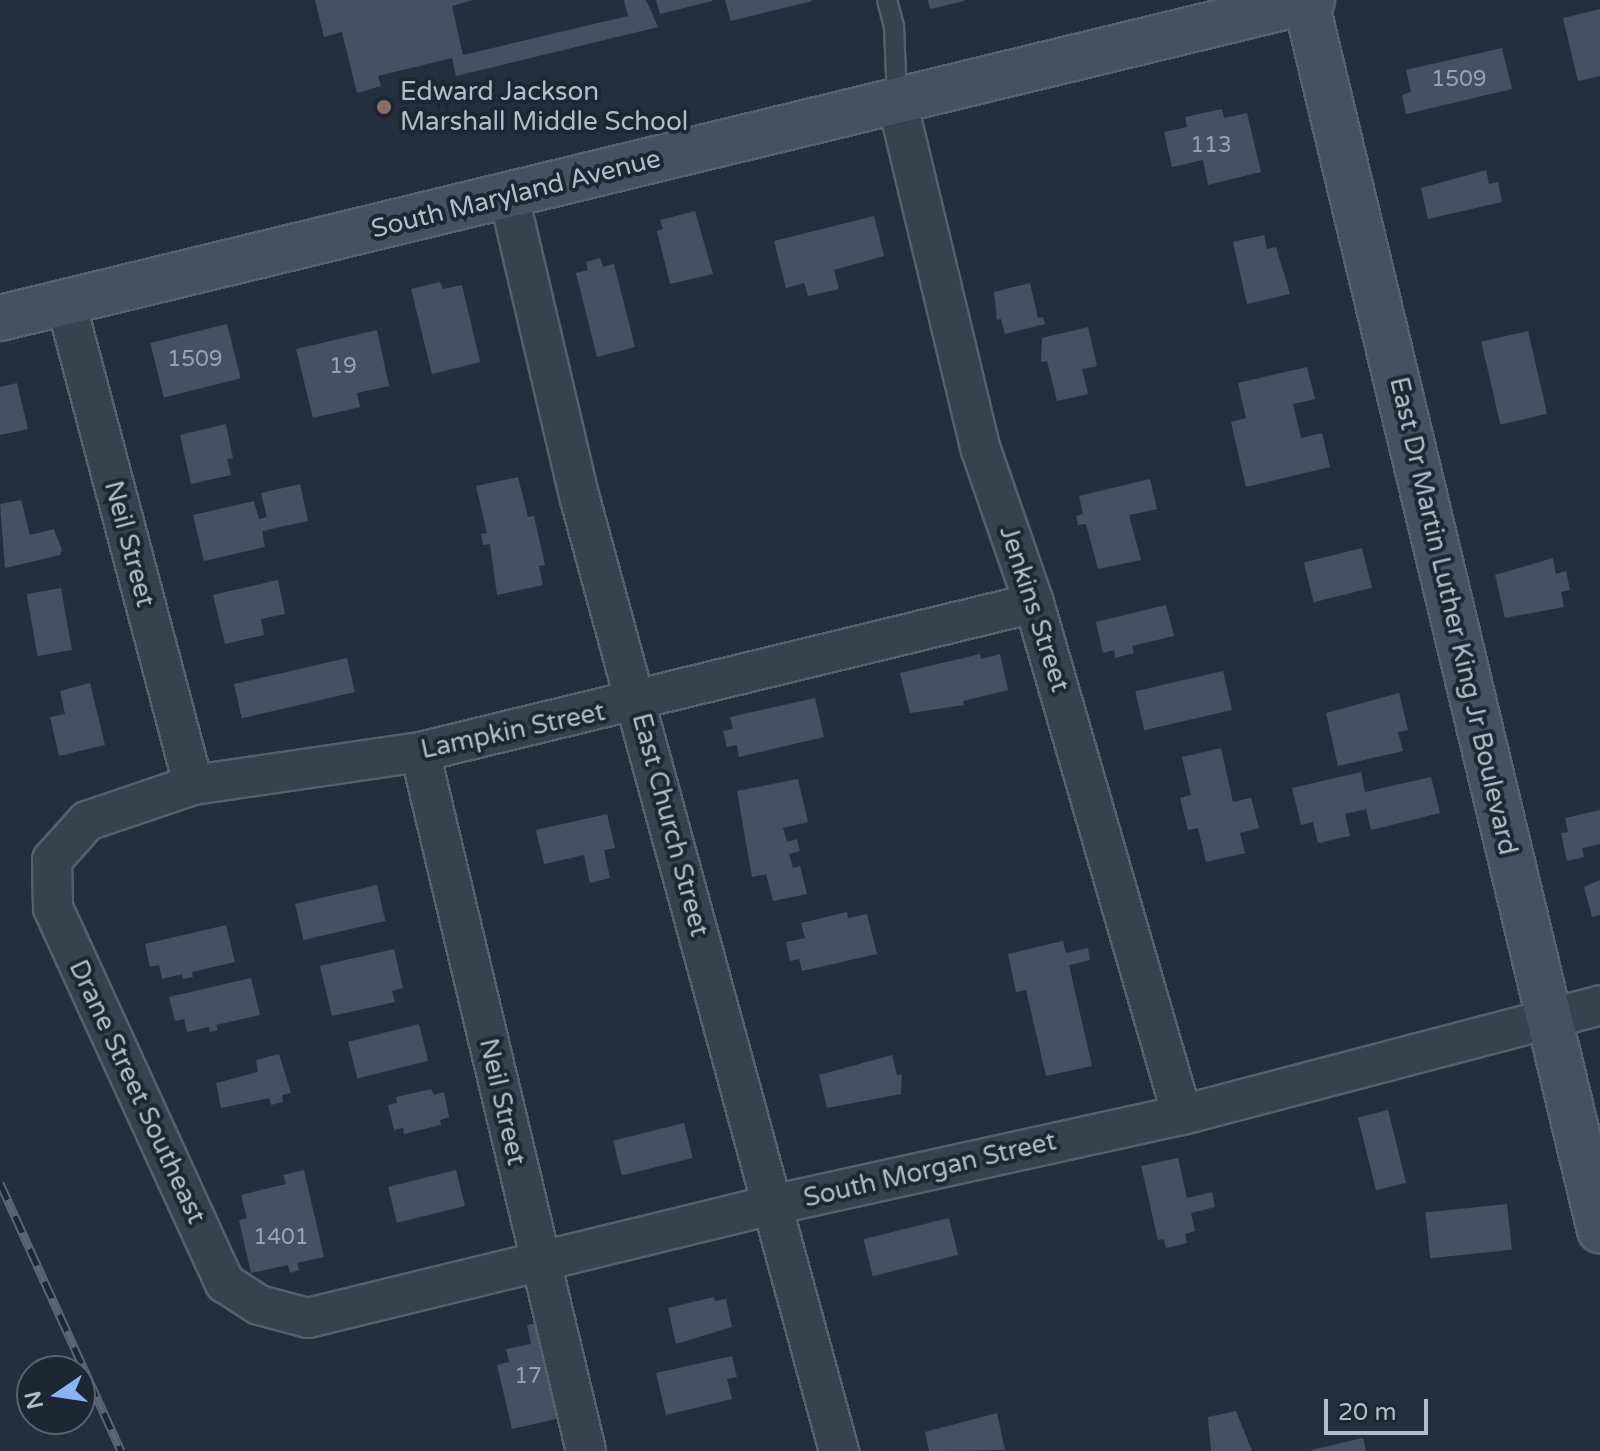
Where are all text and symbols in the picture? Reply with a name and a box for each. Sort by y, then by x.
house number: 1509 [1431,67,1487,93]
place label: Edward Jackson Marshall Middle School [400,76,688,138]
marker: Edward Jackson Marshall Middle School [375,98,393,116]
house number: 113 [1190,133,1232,159]
street label: South Maryland Avenue [368,143,664,245]
house number: 1509 [167,347,223,373]
house number: 19 [329,354,357,380]
street label: East Dr Martin Luther King Jr Boulevard [1383,374,1523,858]
street label: Neil Street [97,478,161,610]
street label: Jenkins Street [992,522,1076,696]
street label: Lampkin Street [418,696,608,766]
street label: East Church Street [625,710,715,940]
street label: Drane Street Southeast [62,955,212,1229]
street label: Neil Street [472,1036,532,1168]
street label: South Morgan Street [801,1126,1059,1214]
house number: 1401 [253,1225,309,1251]
north arrow [16,1355,96,1435]
house number: 17 [514,1364,542,1390]
scale bar [1328,1383,1432,1433]
text: N [20,1388,49,1411]
text: 20 m [1338,1398,1396,1427]

